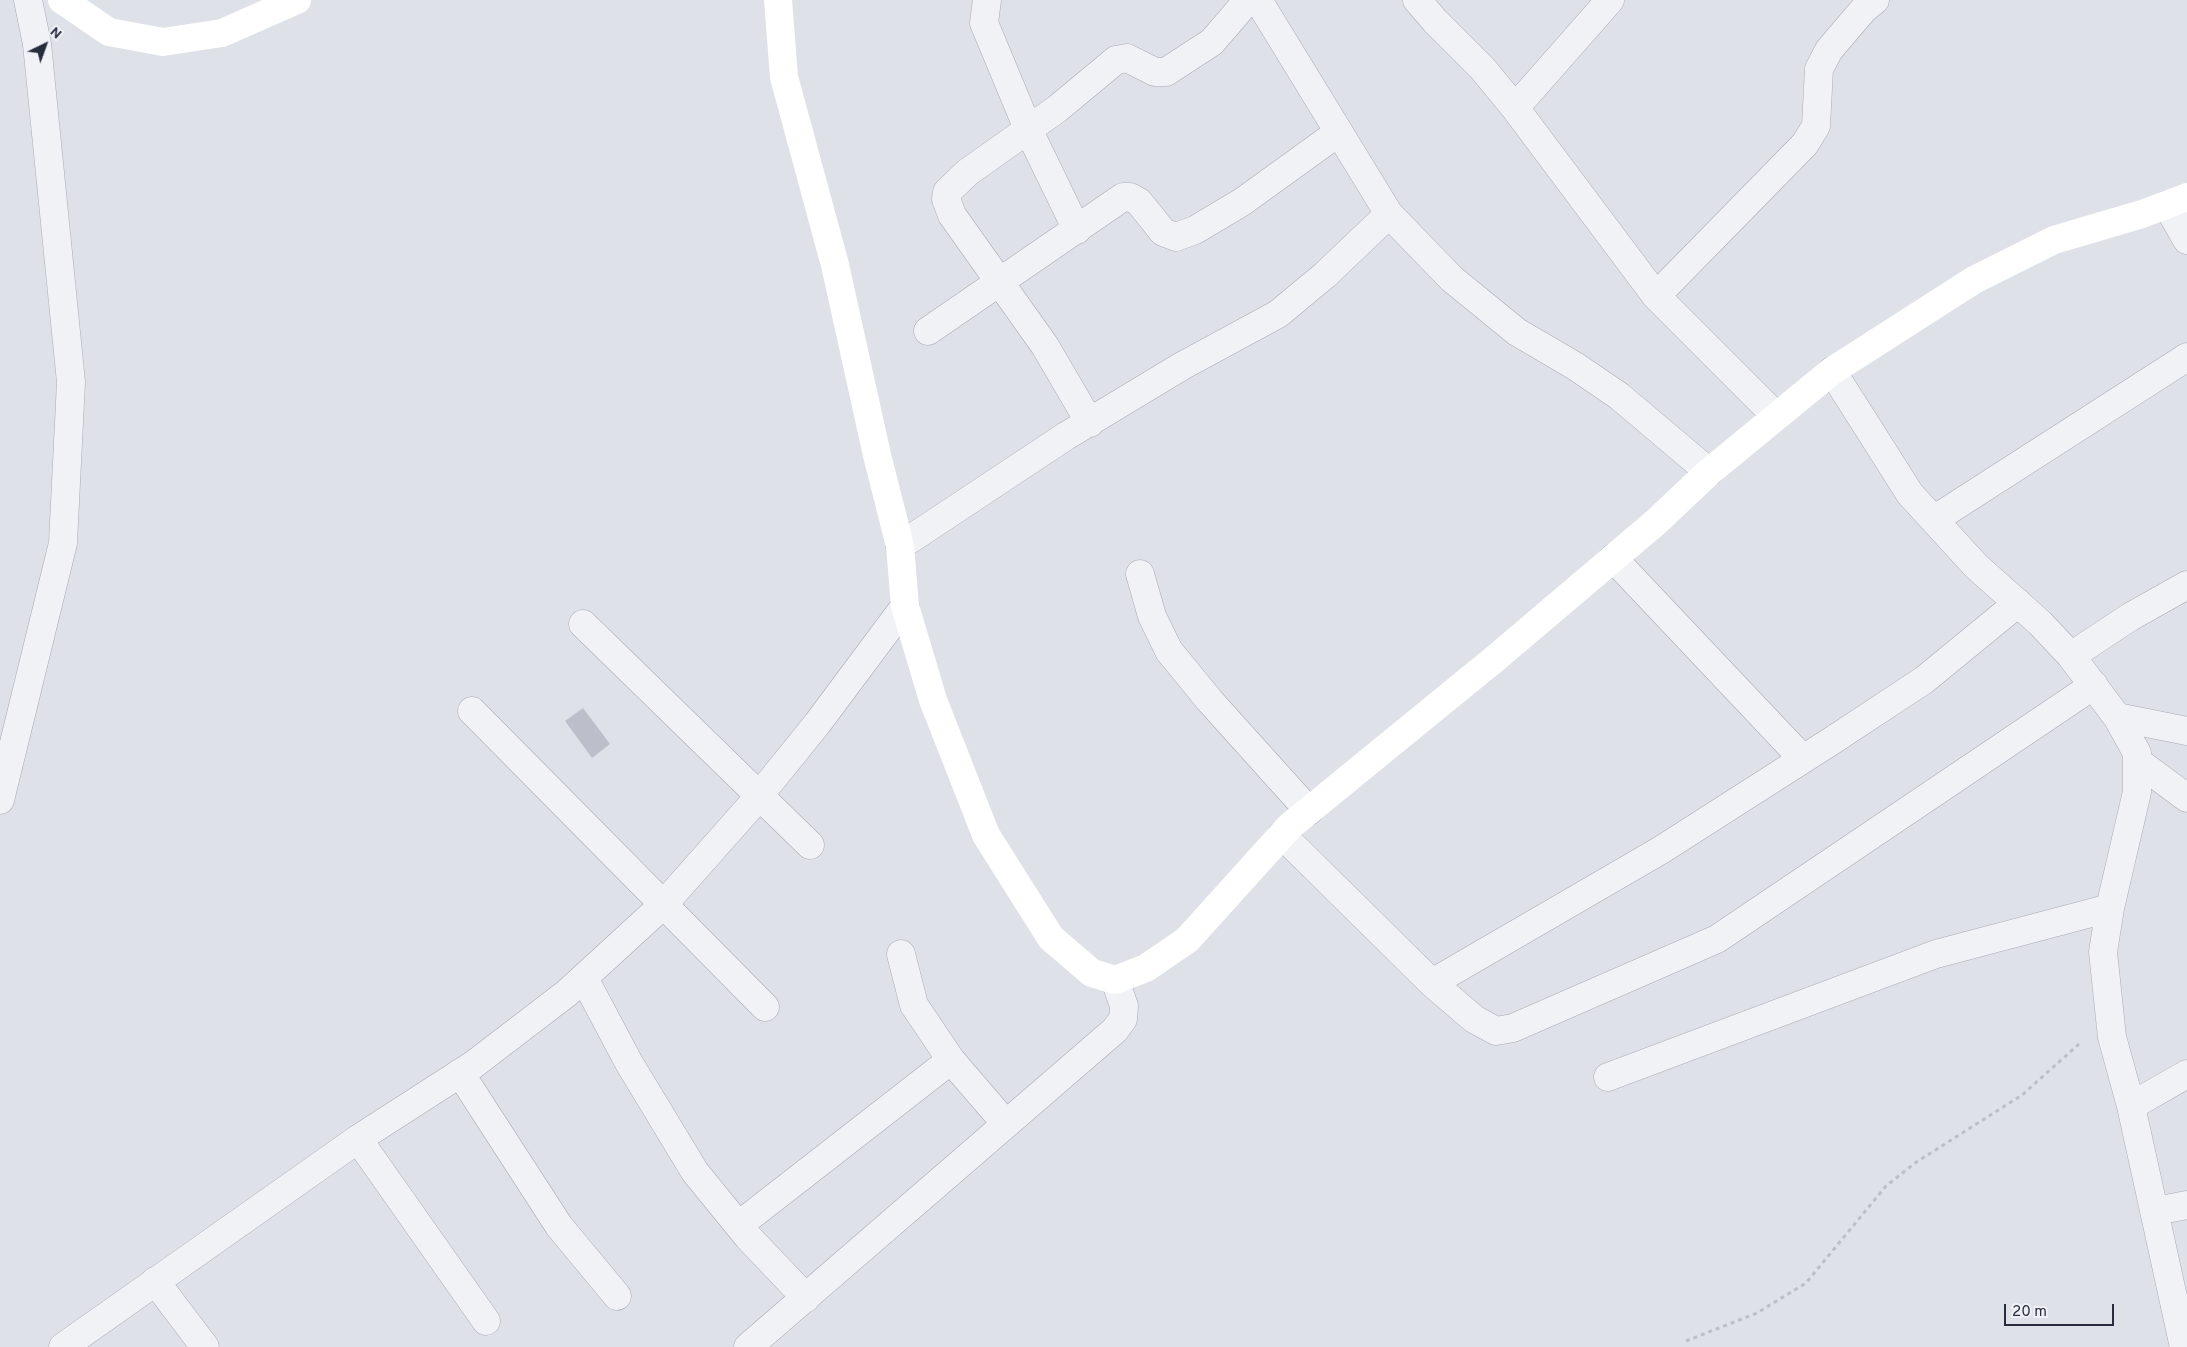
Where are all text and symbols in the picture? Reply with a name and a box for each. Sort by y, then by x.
north arrow [20,20,70,70]
text: N [46,24,65,43]
scale bar [2007,1294,2117,1326]
text: 20 m [2012,1303,2047,1322]

